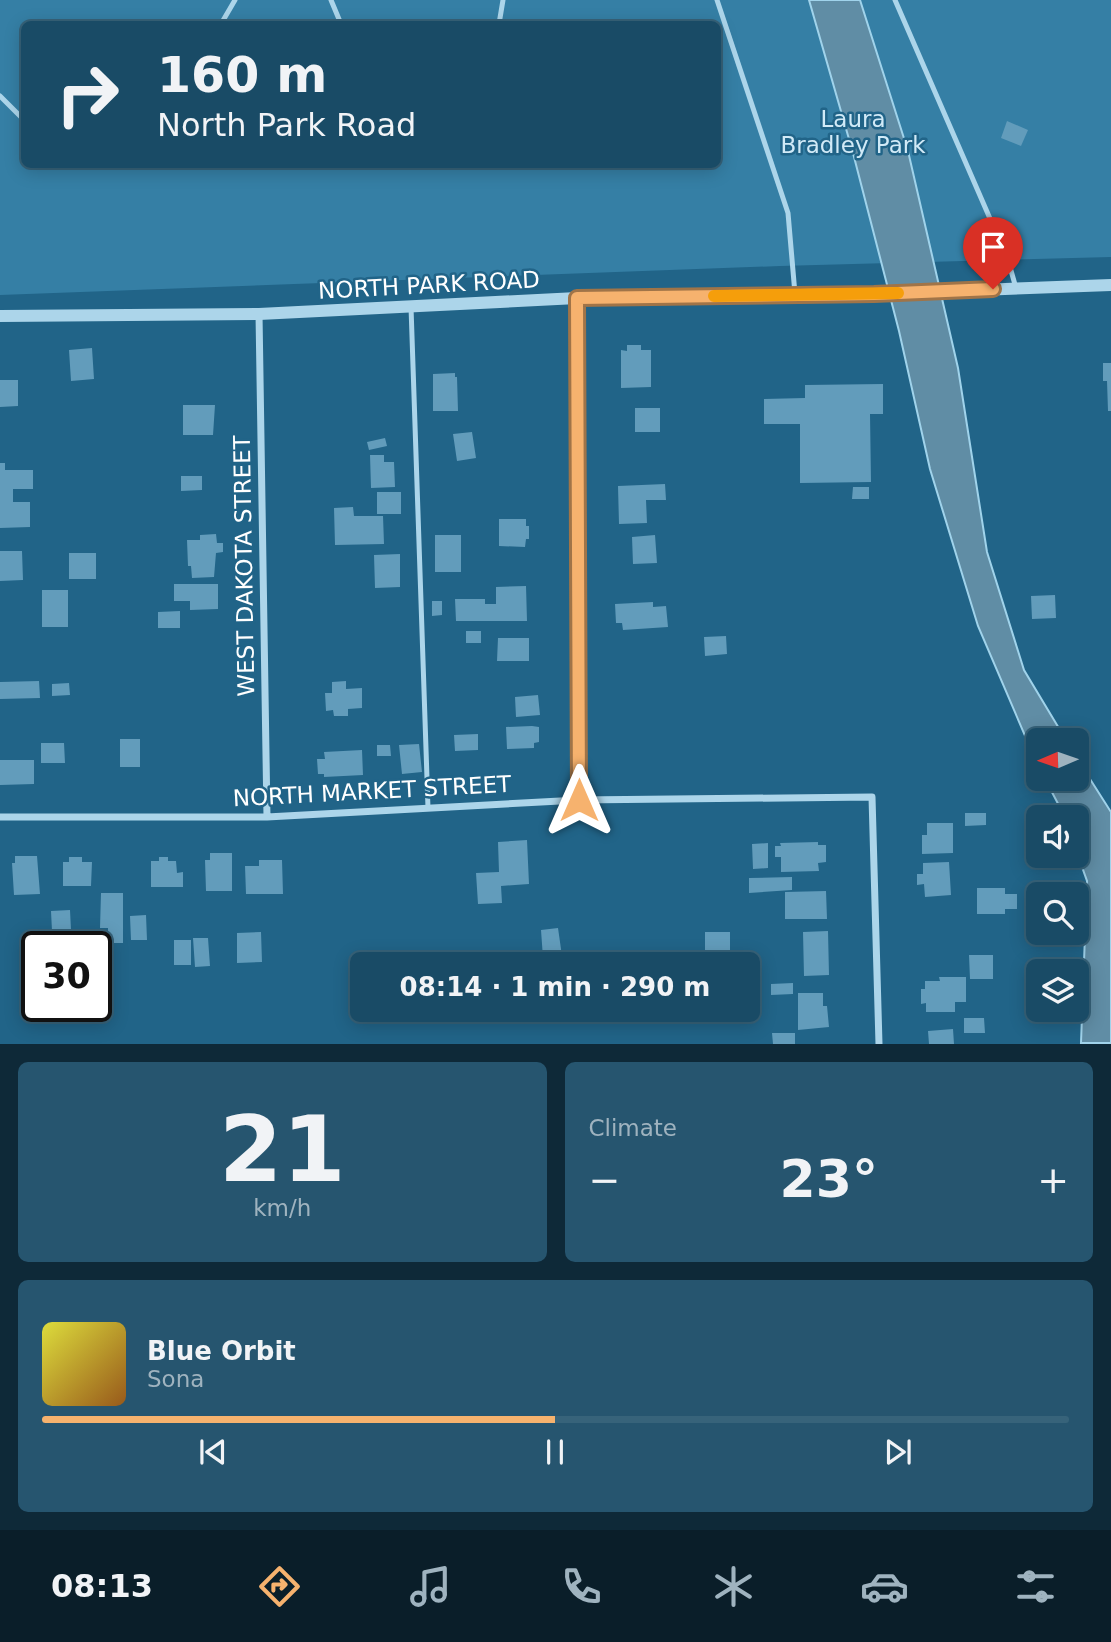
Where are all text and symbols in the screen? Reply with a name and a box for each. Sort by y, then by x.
text: 160 m [157,47,327,104]
icon: right [42,49,133,140]
text: North Park Road [157,106,416,144]
park label: Laura Bradley Park [780,106,926,158]
pin [963,217,1023,289]
icon: arrive [974,228,1012,266]
street label: NORTH PARK ROAD [318,266,540,304]
street label: WEST DAKOTA STREET [229,434,259,697]
north arrow [1026,728,1088,791]
map controls [1026,728,1089,1022]
position arrow [542,763,616,837]
street label: NORTH MARKET STREET [232,771,513,811]
button: sound [1026,805,1089,868]
button: search [1026,882,1089,945]
speed limit sign: 30 [21,931,112,1022]
button: layers [1026,959,1089,1022]
text: 08:14 · 1 min · 290 m [400,972,710,1002]
text: 21 [219,1097,346,1202]
text: Climate [589,1115,677,1141]
text: 23° [780,1149,878,1209]
text: − [589,1158,620,1202]
text: + [1037,1158,1069,1202]
text: km/h [253,1195,311,1221]
text: Blue Orbit [147,1336,296,1366]
text: Sona [147,1366,204,1392]
icon: previous [194,1433,232,1471]
icon: pause [536,1433,574,1471]
icon: next [879,1433,917,1471]
icon: directions [255,1562,304,1611]
icon: music [406,1562,455,1611]
icon: phone [557,1562,606,1611]
icon: climate [709,1562,758,1611]
icon: car [860,1562,909,1611]
icon: filters [1011,1562,1060,1611]
text: 08:13 [51,1567,153,1605]

